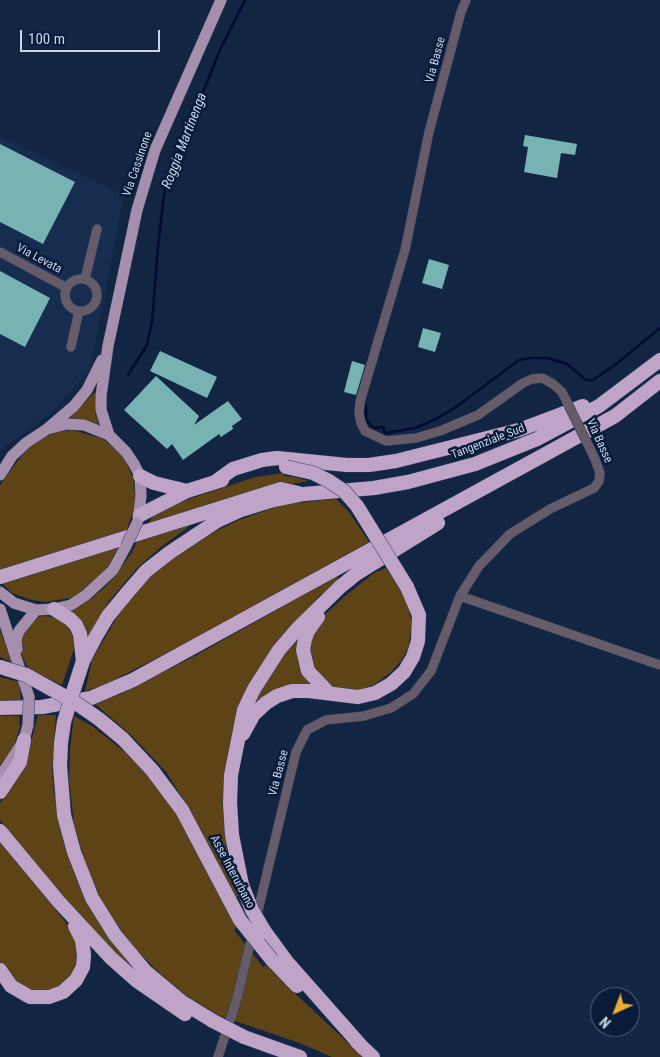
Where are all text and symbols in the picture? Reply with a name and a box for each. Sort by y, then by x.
scale bar [22,20,162,52]
text: 100 m [28,30,65,48]
street label: Via Basse [423,36,449,84]
water label: Roggia Martinenga [159,91,211,191]
street label: Via Cassinone [120,130,156,198]
street label: Via Levata [14,241,64,277]
street label: Via Basse [583,417,615,465]
street label: Tangenziale Sud [449,421,527,463]
street label: Via Basse [266,749,292,797]
street label: Asse Interurbano [207,833,257,911]
north arrow [590,987,640,1037]
text: N [597,1013,614,1031]

